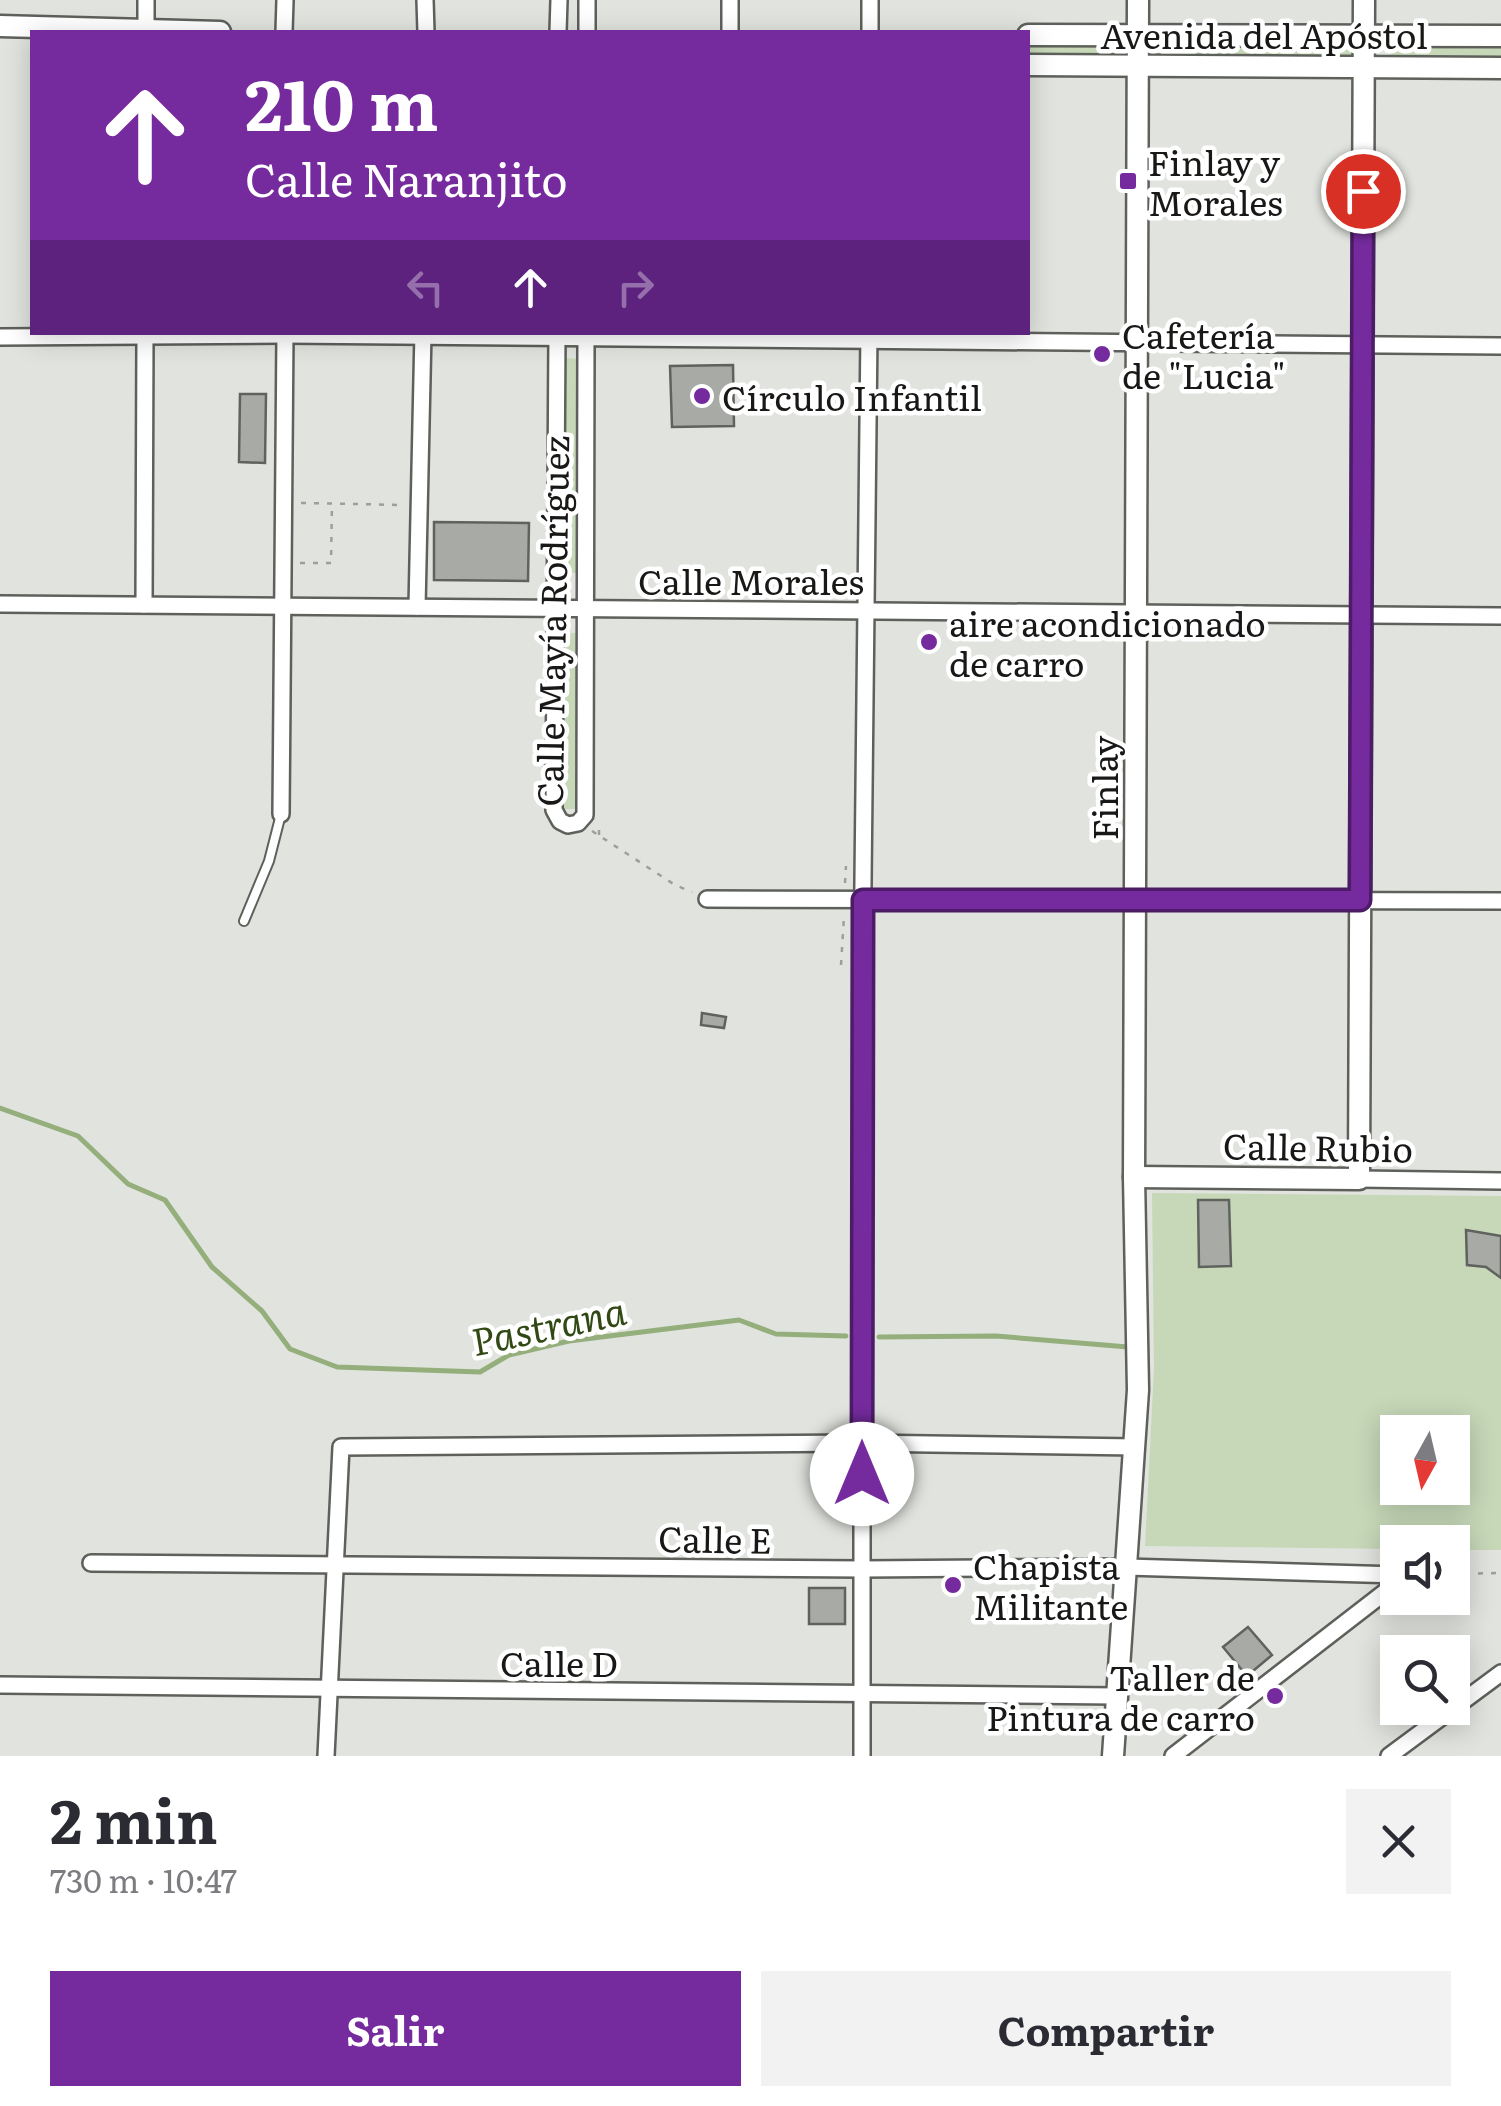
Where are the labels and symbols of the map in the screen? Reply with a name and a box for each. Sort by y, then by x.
street label: Avenida del Apóstol [1100,8,1428,60]
place label: Finlay y Morales [1148,135,1283,227]
pin [1321,149,1406,234]
marker: Finlay y Morales [1117,170,1139,192]
place label: Cafetería de "Lucia" [1122,308,1286,400]
marker: Cafetería de "Lucia" [1091,343,1113,365]
place label: Círculo Infantil [722,370,982,422]
marker: Círculo Infantil [691,385,713,407]
street label: Calle Mayía Rodríguez [522,435,580,807]
street label: Calle Morales [638,554,864,606]
place label: aire acondicionado de carro [949,596,1266,688]
marker: aire acondicionado de carro [918,631,940,653]
street label: Finlay [1077,735,1129,841]
street label: Calle Rubio [1223,1118,1413,1174]
water label: Pastrana [465,1280,631,1368]
north arrow [1380,1415,1470,1505]
position arrow [810,1422,914,1526]
street label: Calle E [658,1511,772,1565]
place label: Chapista Militante [973,1539,1128,1631]
marker: Chapista Militante [942,1574,964,1596]
street label: Calle D [500,1636,618,1688]
place label: Taller de Pintura de carro [986,1650,1255,1742]
marker: Taller de Pintura de carro [1264,1685,1286,1707]

